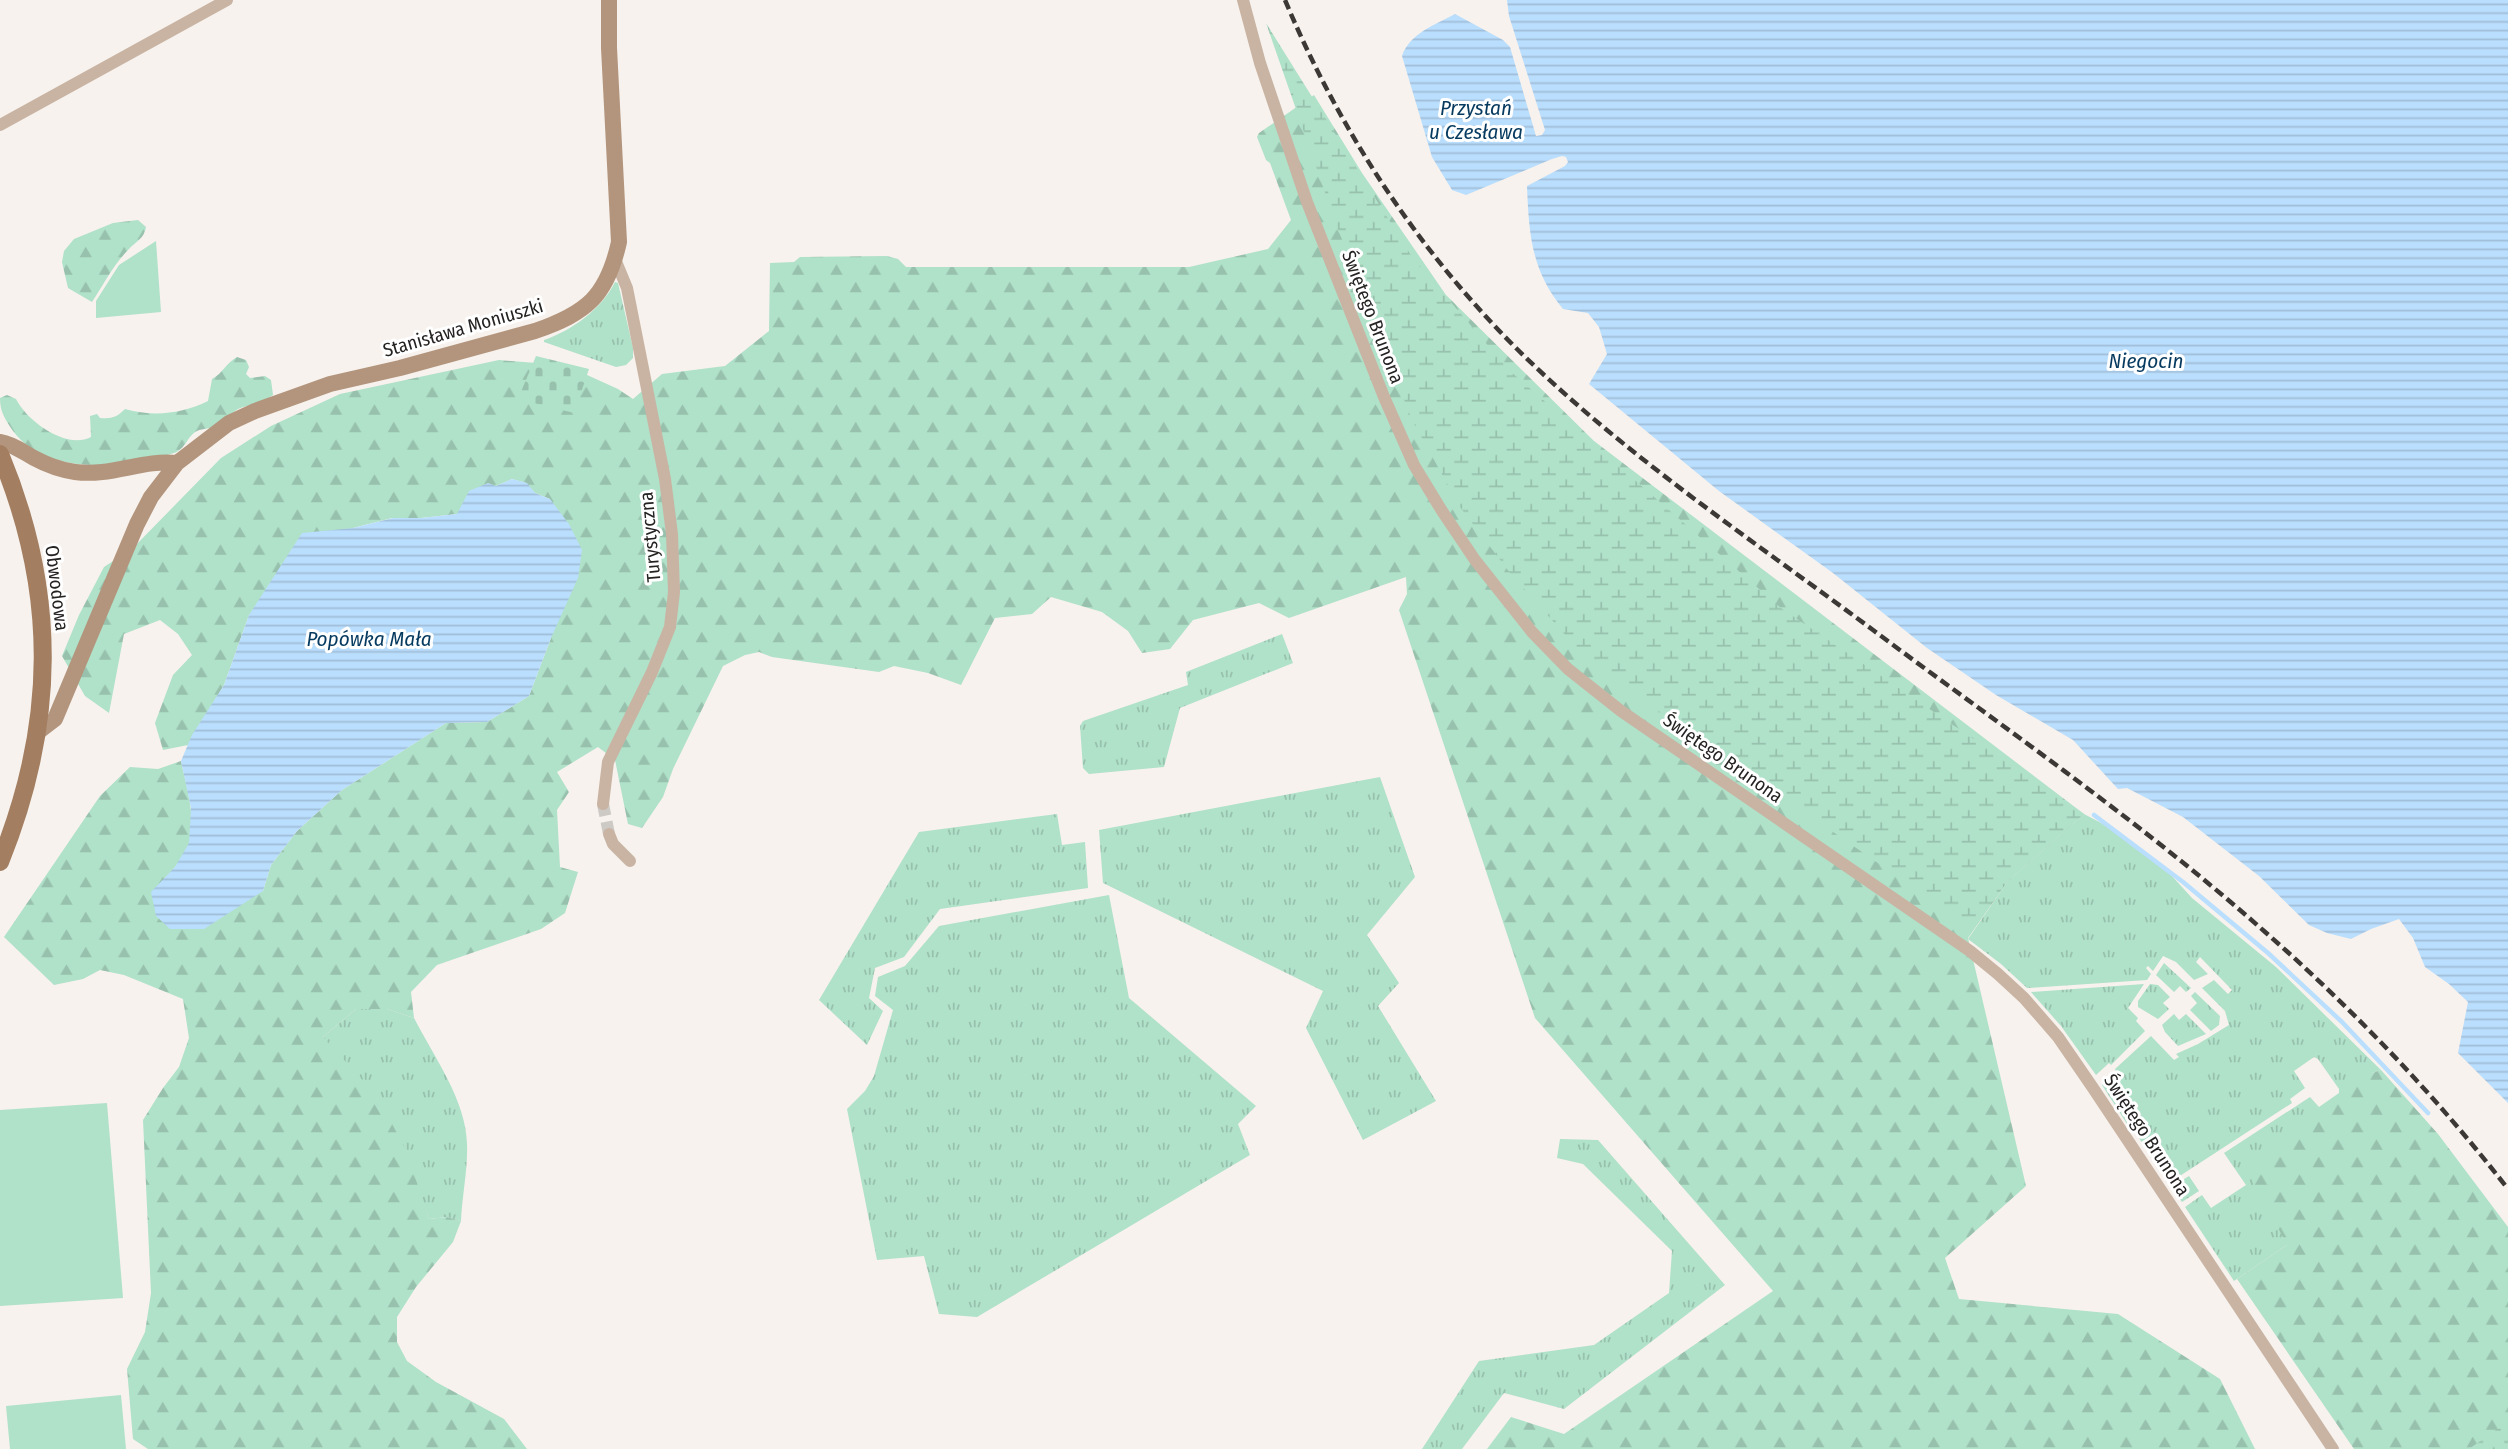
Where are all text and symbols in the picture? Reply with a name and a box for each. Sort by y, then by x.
water label: Przystań u Czesława [1429,95,1523,145]
street label: Świętego Brunona [1337,247,1409,387]
street label: Stanisława Moniuszki [380,294,546,362]
water label: Niegocin [2108,348,2184,374]
street label: Turystyczna [635,491,665,583]
street label: Obwodowa [40,544,74,632]
water label: Popówka Mała [306,626,432,652]
street label: Świętego Brunona [1659,708,1787,808]
street label: Świętego Brunona [2099,1070,2195,1200]

